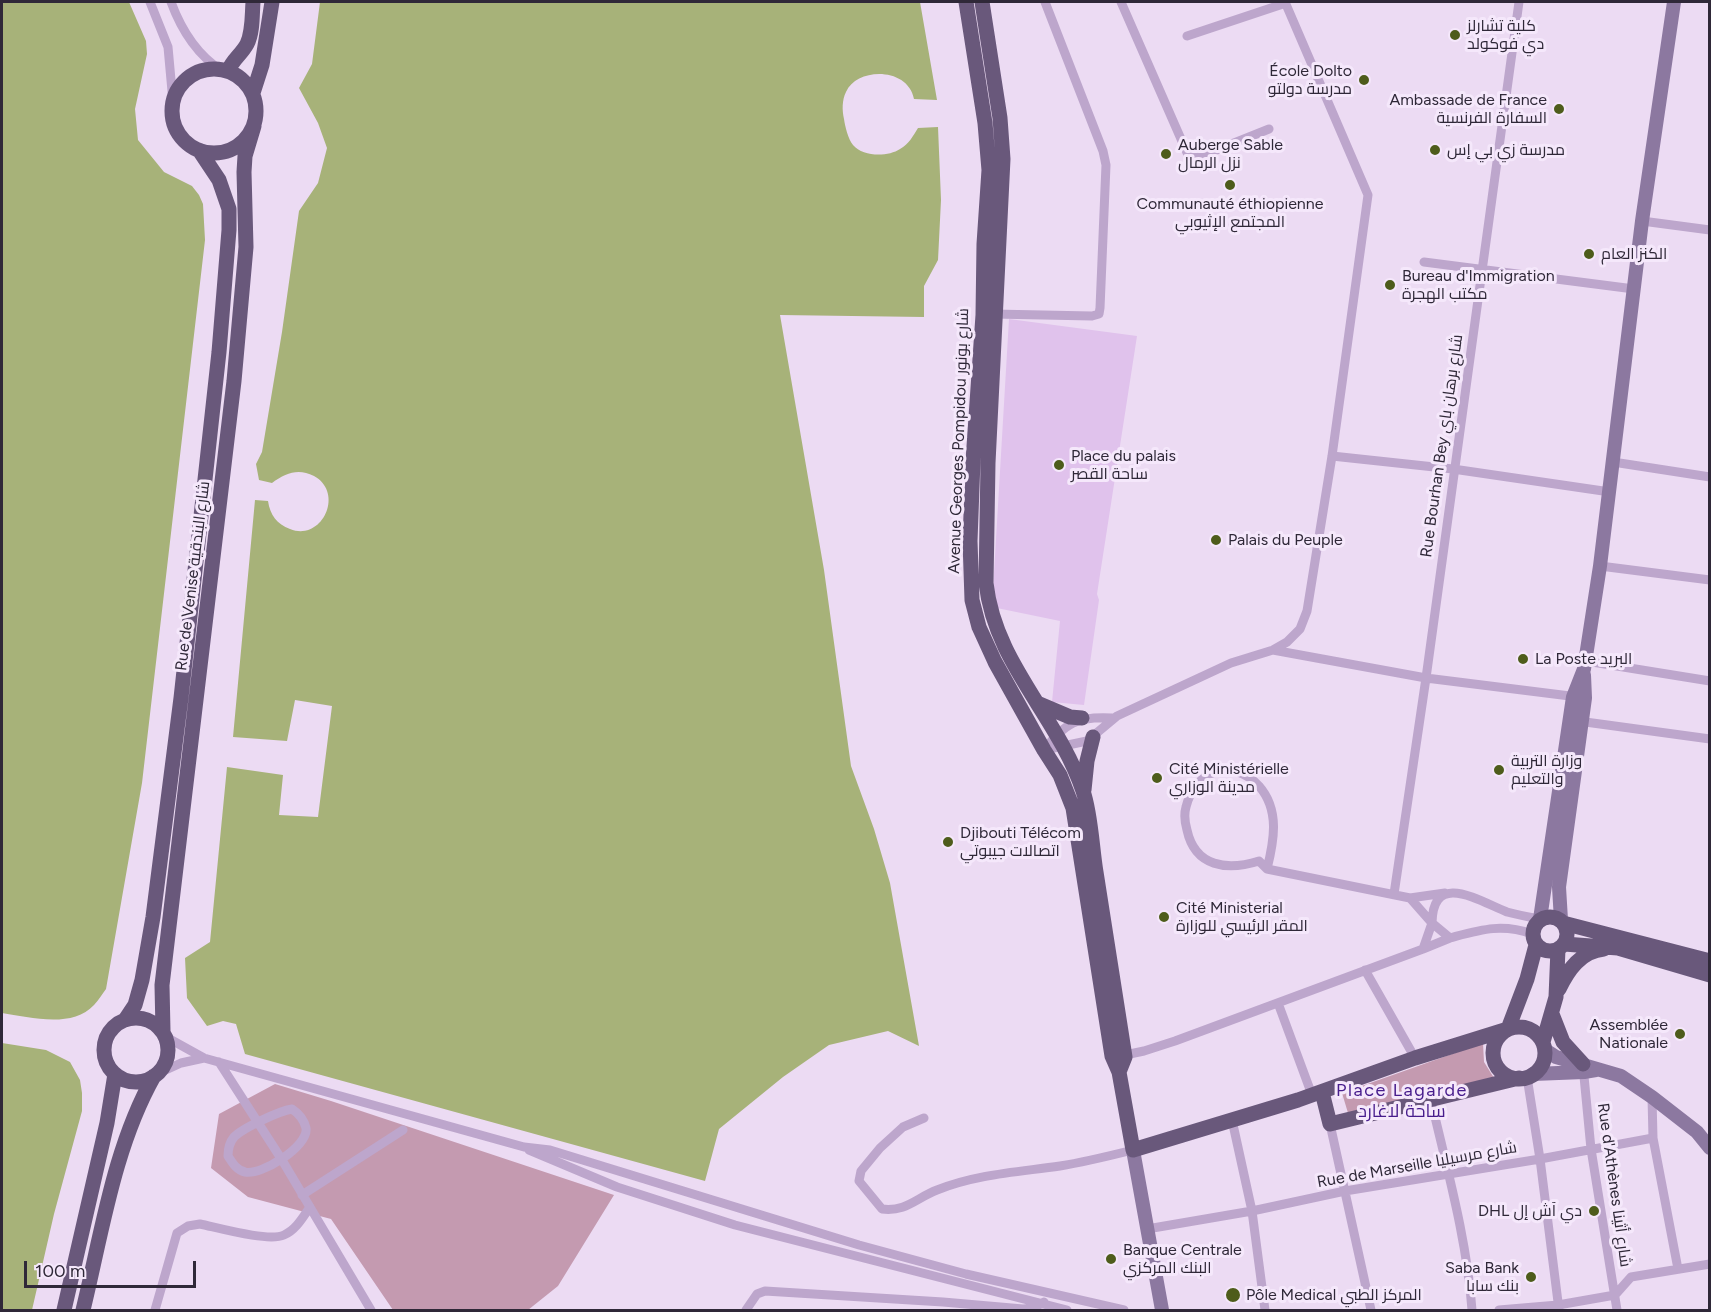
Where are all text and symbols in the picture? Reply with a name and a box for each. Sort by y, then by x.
place label: كلية تشارلز دي فوكولد [1467,16,1544,54]
marker: كلية تشارلز دي فوكولد [1448,28,1462,42]
place label: École Dolto مدرسة دولتو [1268,61,1352,99]
marker: École Dolto مدرسة دولتو [1357,73,1371,87]
place label: Ambassade de France السفارة الفرنسية [1389,90,1547,128]
marker: Ambassade de France السفارة الفرنسية [1552,102,1566,116]
place label: Auberge Sable نزل الرمال [1178,135,1283,173]
place label: مدرسة زي بي إس [1447,140,1565,160]
marker: مدرسة زي بي إس [1428,143,1442,157]
marker: Auberge Sable نزل الرمال [1159,147,1173,161]
marker: Communauté éthiopienne المجتمع الإثيوبي [1223,178,1237,192]
place label: Communauté éthiopienne المجتمع الإثيوبي [1137,194,1323,232]
place label: الكنز العام [1601,244,1667,264]
marker: الكنز العام [1582,247,1596,261]
place label: Bureau d'Immigration مكتب الهجرة [1402,266,1555,304]
marker: Bureau d'Immigration مكتب الهجرة [1383,278,1397,292]
street label: Avenue Georges Pompidou شارع بونور [945,308,973,574]
street label: Rue Bourhan Bey شارع برهان باي [1417,333,1467,559]
place label: Place du palais ساحة القصر [1071,446,1176,484]
marker: Place du palais ساحة القصر [1052,458,1066,472]
street label: Rue de Venise شارع البندقية [172,480,214,672]
place label: Palais du Peuple [1228,530,1343,550]
marker: Palais du Peuple [1209,533,1223,547]
place label: La Poste البريد [1535,649,1632,669]
marker: La Poste البريد [1516,652,1530,666]
place label: وزارة التربية والتعليم [1511,751,1582,789]
place label: Cité Ministérielle مدينة الوزاري [1169,759,1289,797]
marker: وزارة التربية والتعليم [1492,763,1506,777]
marker: Cité Ministérielle مدينة الوزاري [1150,771,1164,785]
place label: Djibouti Télécom اتصالات جيبوتي [960,823,1081,861]
marker: Djibouti Télécom اتصالات جيبوتي [941,835,955,849]
place label: Cité Ministerial المقر الرئيسي للوزارة [1176,898,1308,936]
marker: Cité Ministerial المقر الرئيسي للوزارة [1157,910,1171,924]
place label: Assemblée Nationale [1590,1015,1668,1053]
marker: Assemblée Nationale [1673,1027,1687,1041]
district label: Place Lagarde ساحة لاغارد [1336,1080,1468,1122]
street label: Rue d'Athènes شارع أثينا [1593,1102,1635,1268]
street label: Rue de Marseille شارع مرسيليا [1316,1138,1518,1192]
place label: DHL دي آش إل [1478,1201,1582,1221]
marker: DHL دي آش إل [1587,1204,1601,1218]
place label: Banque Centrale البنك المركزي [1123,1240,1242,1278]
scale bar [27,1249,200,1287]
marker: Banque Centrale البنك المركزي [1104,1252,1118,1266]
place label: Saba Bank بنك سابا [1445,1258,1519,1296]
text: 100 m [35,1260,85,1282]
marker: Saba Bank بنك سابا [1524,1270,1538,1284]
place label: Pôle Medical المركز الطبي [1246,1285,1422,1305]
marker: Pôle Medical المركز الطبي [1224,1286,1242,1304]

